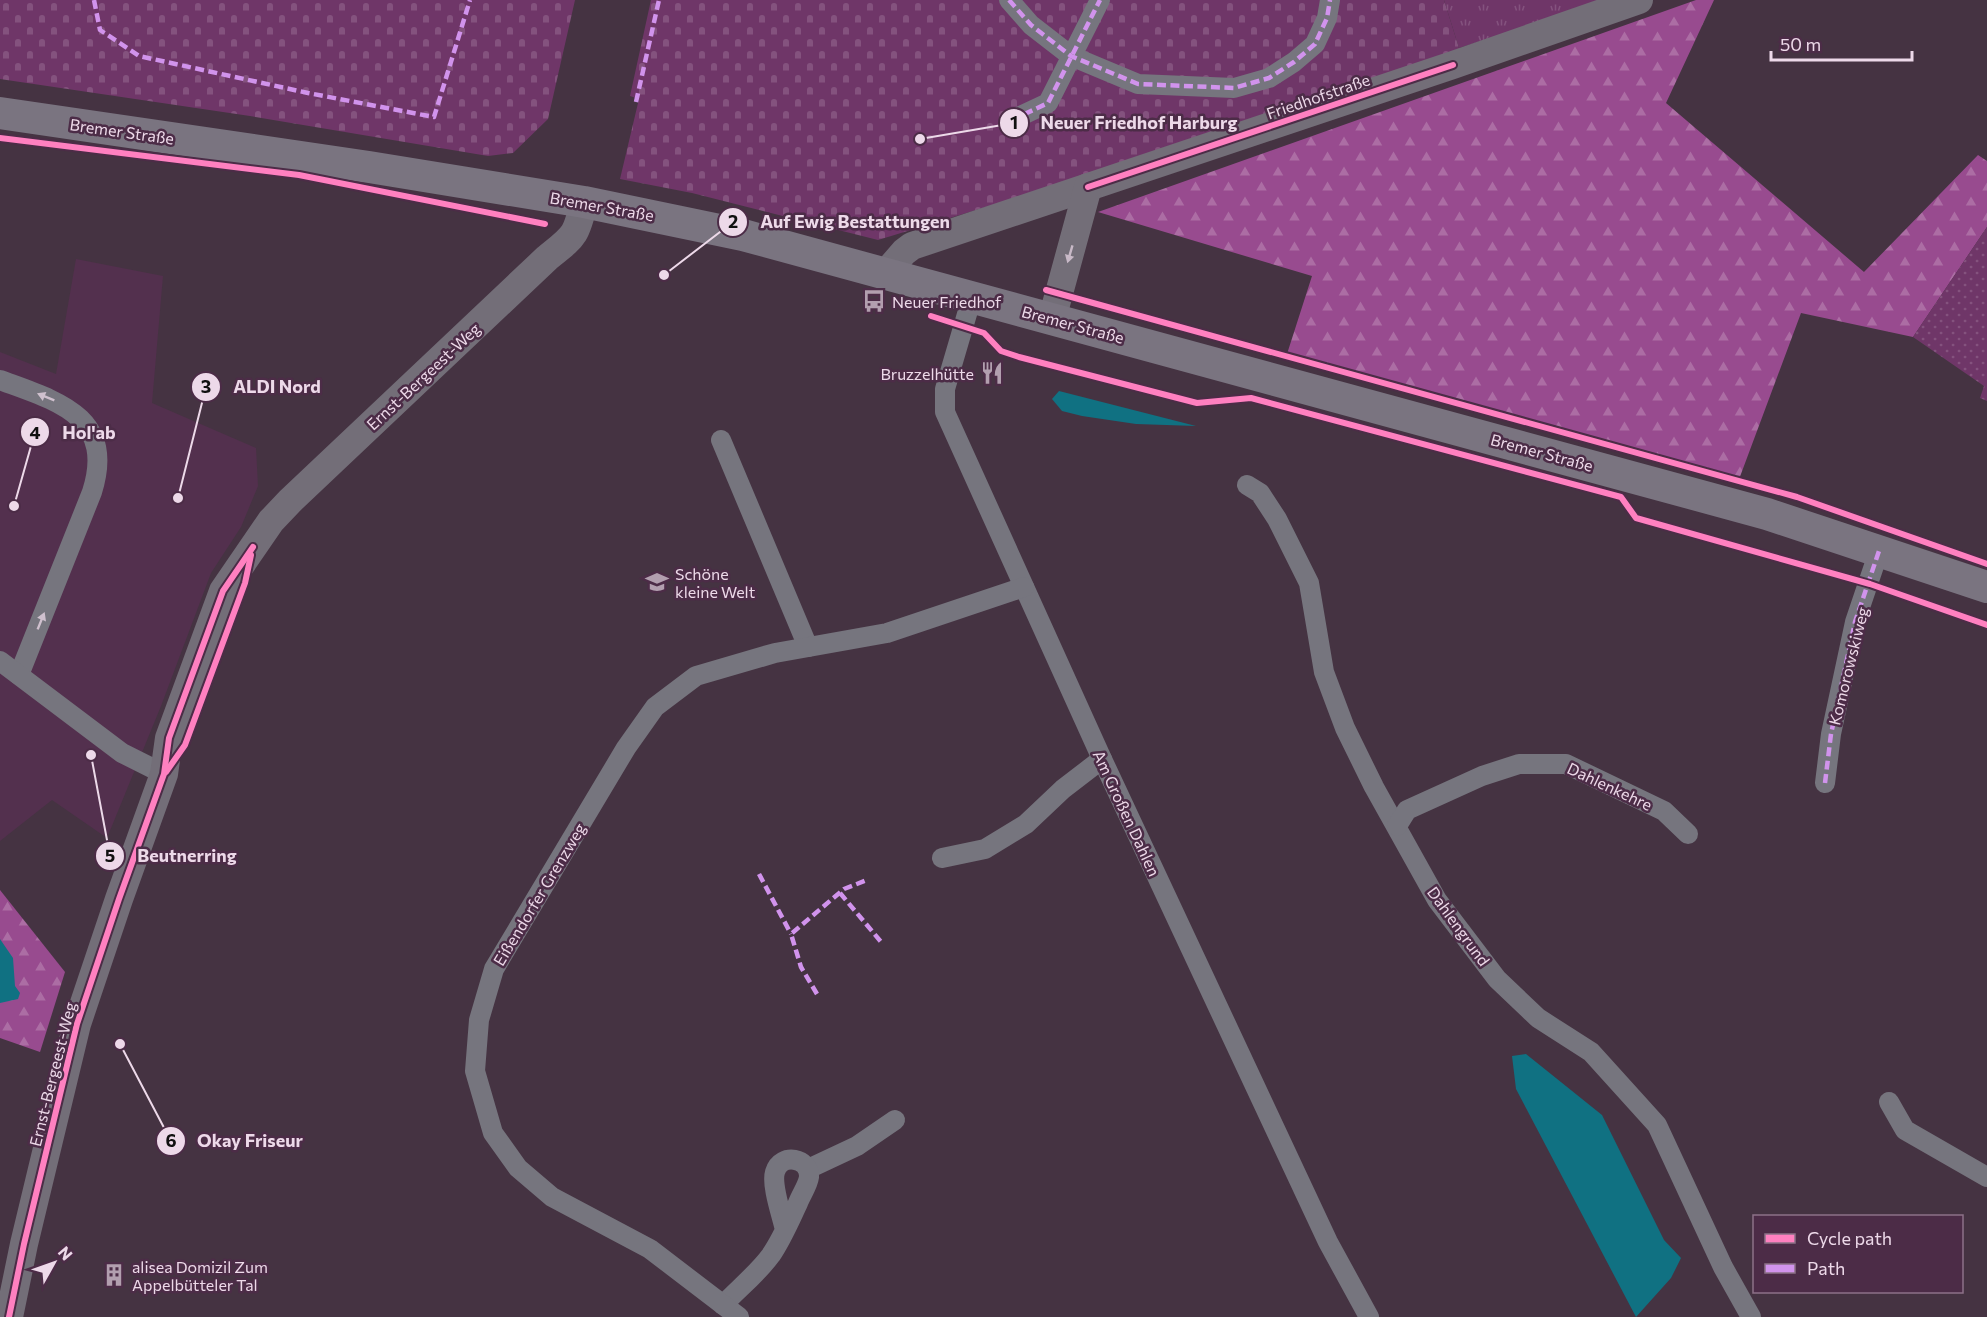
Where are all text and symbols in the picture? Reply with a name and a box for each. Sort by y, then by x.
scale bar [1771,24,1912,62]
text: 50 m [1780,33,1821,55]
street label: Friedhofstraße [1264,69,1372,123]
callout: Neuer Friedhof Harburg [999,105,1249,141]
text: 1 [1010,111,1018,133]
text: Neuer Friedhof Harburg [1041,111,1238,133]
street label: Bremer Straße [69,114,175,148]
street label: Bremer Straße [549,188,655,224]
callout: Auf Ewig Bestattungen [718,204,961,240]
text: 2 [728,210,738,232]
text: Auf Ewig Bestattungen [760,210,950,232]
one-way arrow [1064,245,1074,264]
bus stop icon: Neuer Friedhof [861,288,887,314]
place label: Neuer Friedhof [892,292,1002,311]
street label: Bremer Straße [1020,301,1126,347]
street label: Ernst-Bergeest-Weg [362,318,484,433]
restaurant icon: Bruzzelhütte [979,360,1005,386]
place label: Bruzzelhütte [880,364,974,383]
callout: ALDI Nord [191,369,333,405]
text: 3 [201,375,211,397]
text: ALDI Nord [233,375,321,397]
one-way arrow [37,392,55,402]
callout: Hol'ab [20,414,127,450]
text: 4 [29,421,41,443]
text: Hol'ab [62,421,116,443]
street label: Bremer Straße [1489,429,1595,475]
place label: Schöne kleine Welt [675,564,756,601]
school or university icon: Schöne kleine Welt [644,569,670,595]
street label: Komorowskiweg [1824,605,1872,727]
one-way arrow [37,612,46,630]
street label: Am Großen Dahlen [1090,747,1164,879]
street label: Dahlenkehre [1565,758,1655,814]
street label: Eißendorfer Grenzweg [489,819,589,969]
callout: Beutnerring [95,838,248,874]
text: 5 [105,844,115,866]
text: Beutnerring [137,844,237,866]
street label: Dahlengrund [1424,883,1494,969]
street label: Ernst-Bergeest-Weg [25,999,79,1148]
callout: Okay Friseur [156,1123,315,1159]
text: 6 [165,1129,177,1151]
text: Okay Friseur [197,1129,303,1151]
legend [1753,1215,1963,1293]
text: Cycle path [1807,1227,1892,1249]
north arrow [24,1233,84,1293]
text: N [55,1242,77,1264]
place label: alisea Domizil Zum Appelbütteler Tal [132,1257,268,1294]
text: Path [1807,1257,1845,1279]
building icon: alisea Domizil Zum Appelbütteler Tal [101,1262,127,1288]

